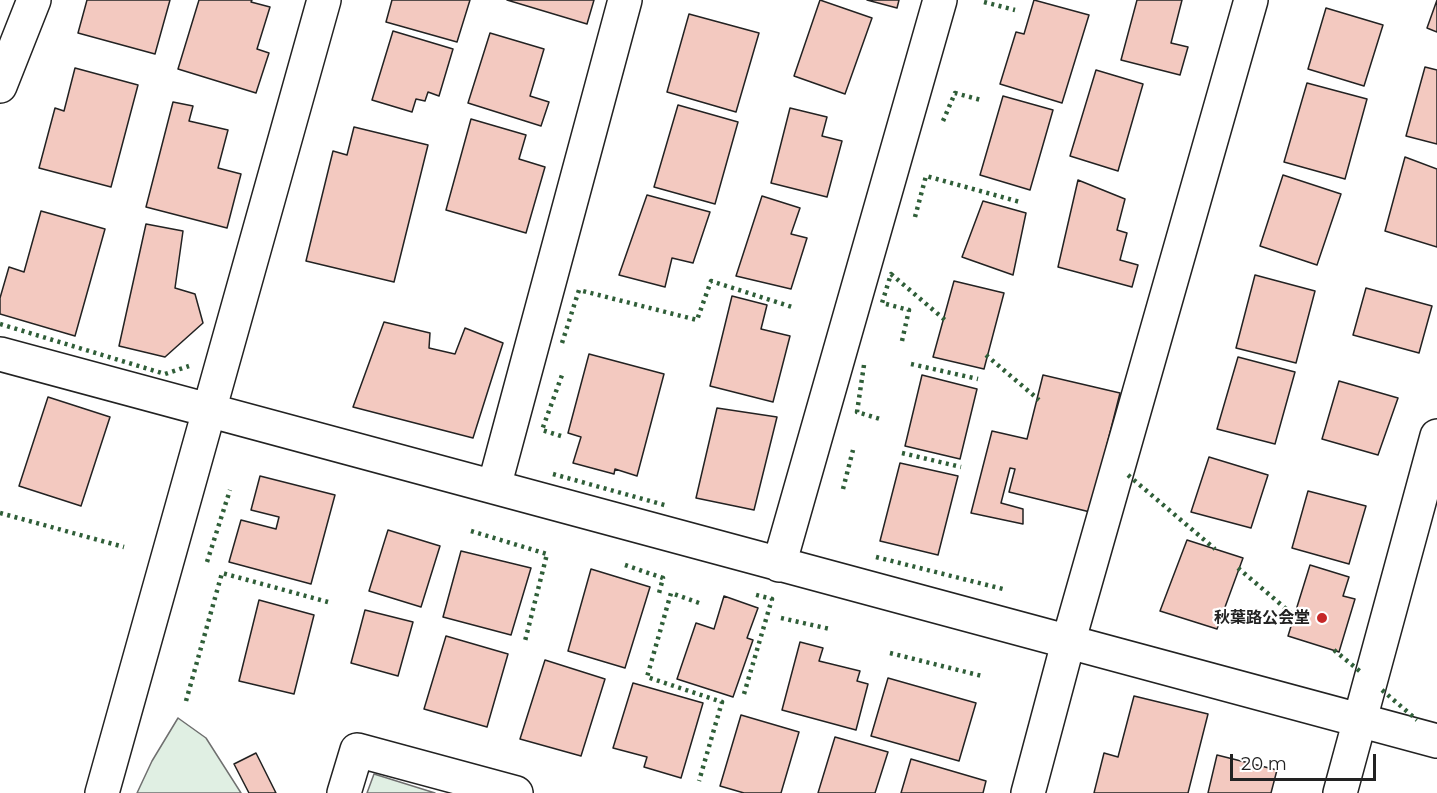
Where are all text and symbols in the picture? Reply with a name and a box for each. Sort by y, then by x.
place label: 秋葉路公会堂 [1214,608,1310,628]
marker: 秋葉路公会堂 [1315,611,1329,625]
scale bar [1233,742,1378,780]
text: 20 m [1241,753,1287,775]

